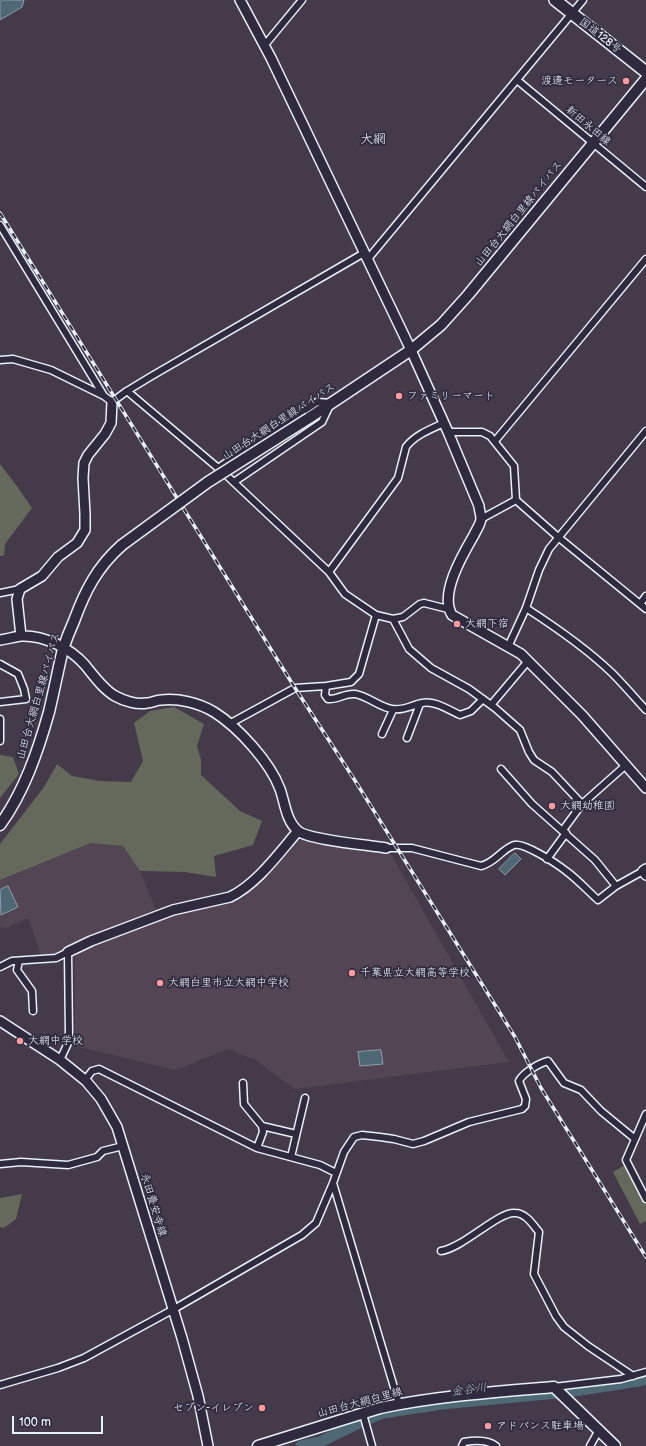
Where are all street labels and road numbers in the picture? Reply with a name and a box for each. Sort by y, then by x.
street label: 国道128号 [576,15,624,57]
street label: 新田永田線 [563,103,613,149]
street label: 山田台大網白里線バイパス [472,159,566,269]
street label: 山田台大網白里線バイパス [220,381,338,463]
street label: 山田台大網白里線バイパス [14,631,64,761]
street label: 永田養安寺線 [137,1172,169,1238]
street label: 山田台大網白里線 [316,1385,404,1421]

